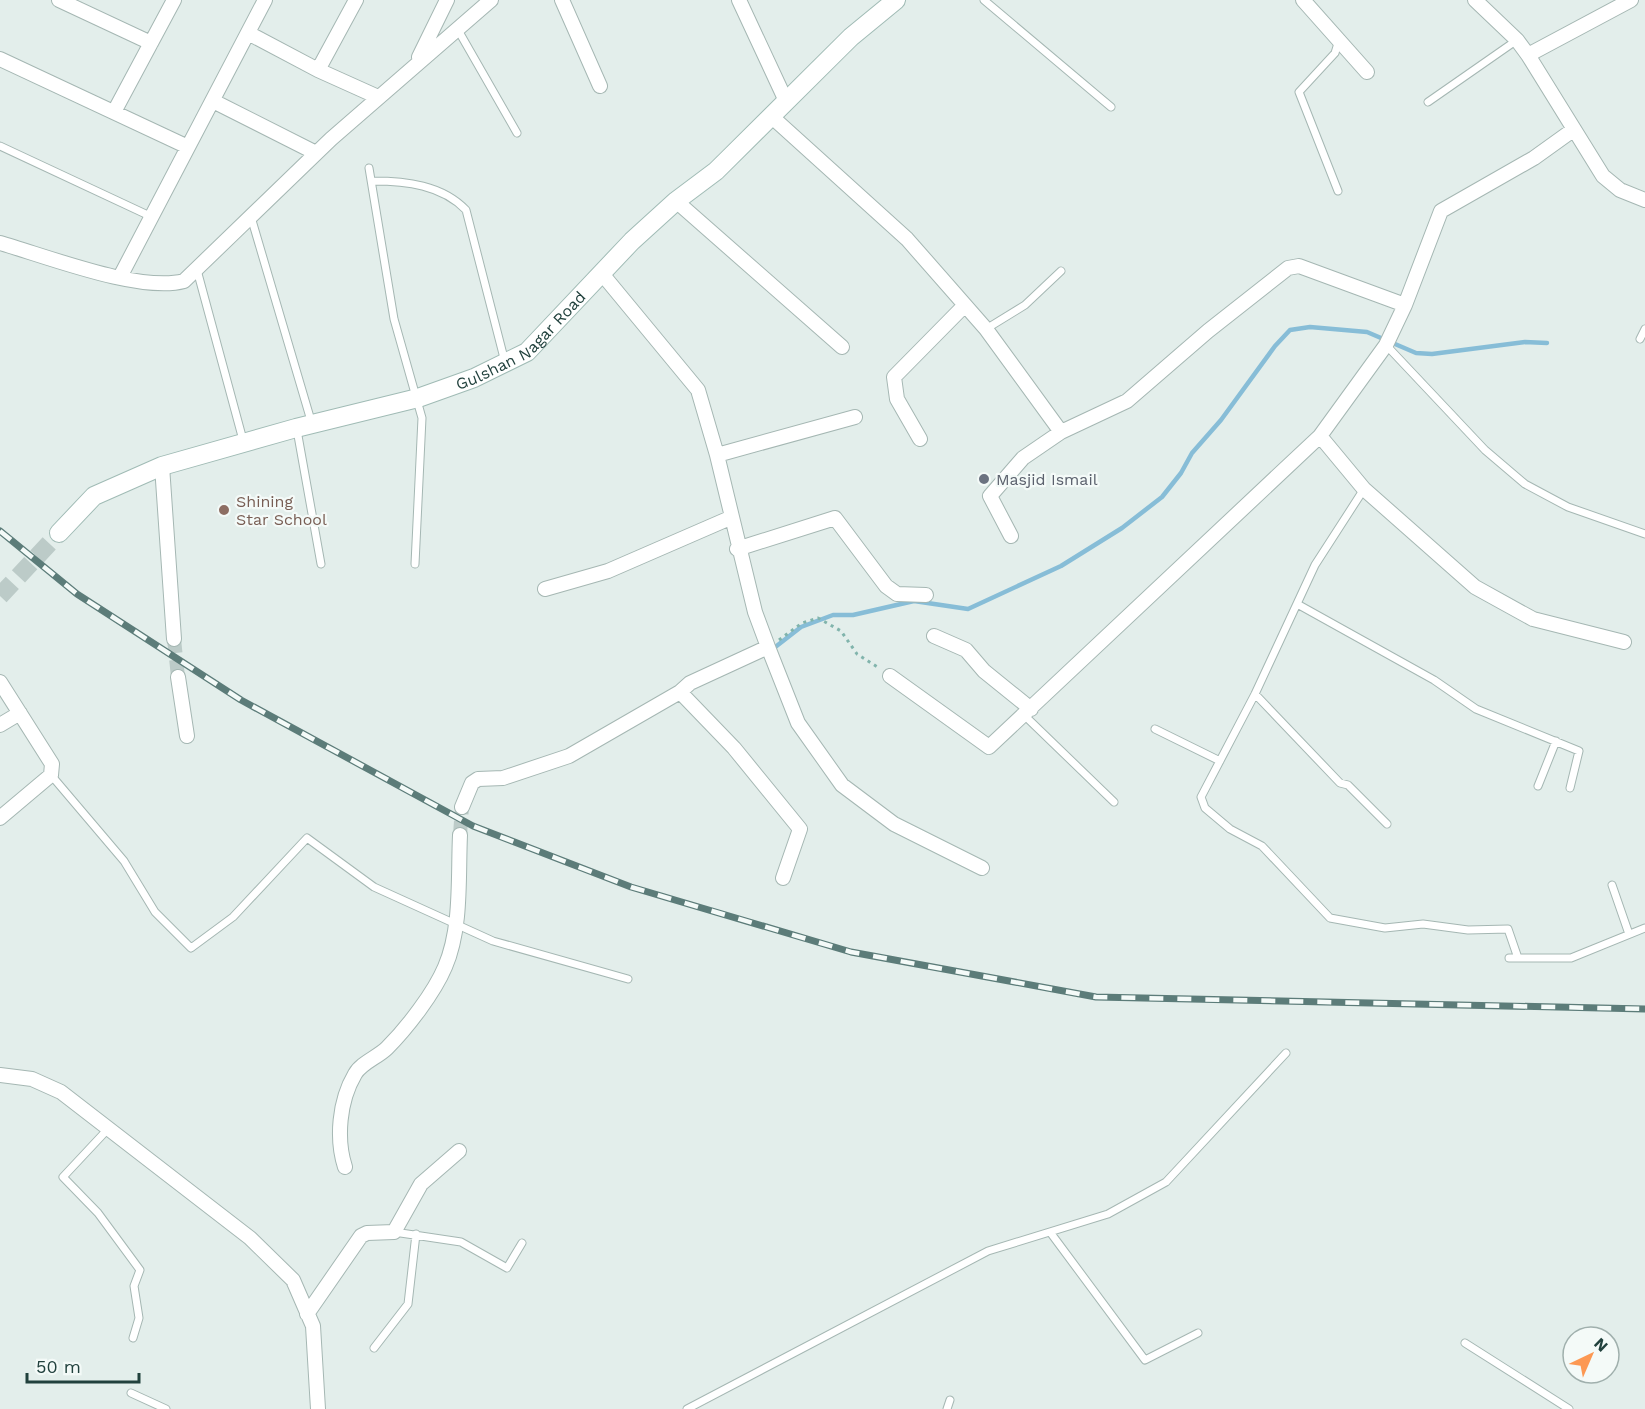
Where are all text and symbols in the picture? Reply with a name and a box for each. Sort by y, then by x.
street label: Gulshan Nagar Road [453,287,589,393]
place label: Masjid Ismail [996,470,1098,489]
marker: Masjid Ismail [977,472,991,486]
place label: Shining Star School [236,492,327,529]
marker: Shining Star School [217,503,231,517]
north arrow [1561,1325,1621,1385]
text: N [1590,1334,1612,1356]
scale bar [27,1346,140,1384]
text: 50 m [36,1356,81,1377]

